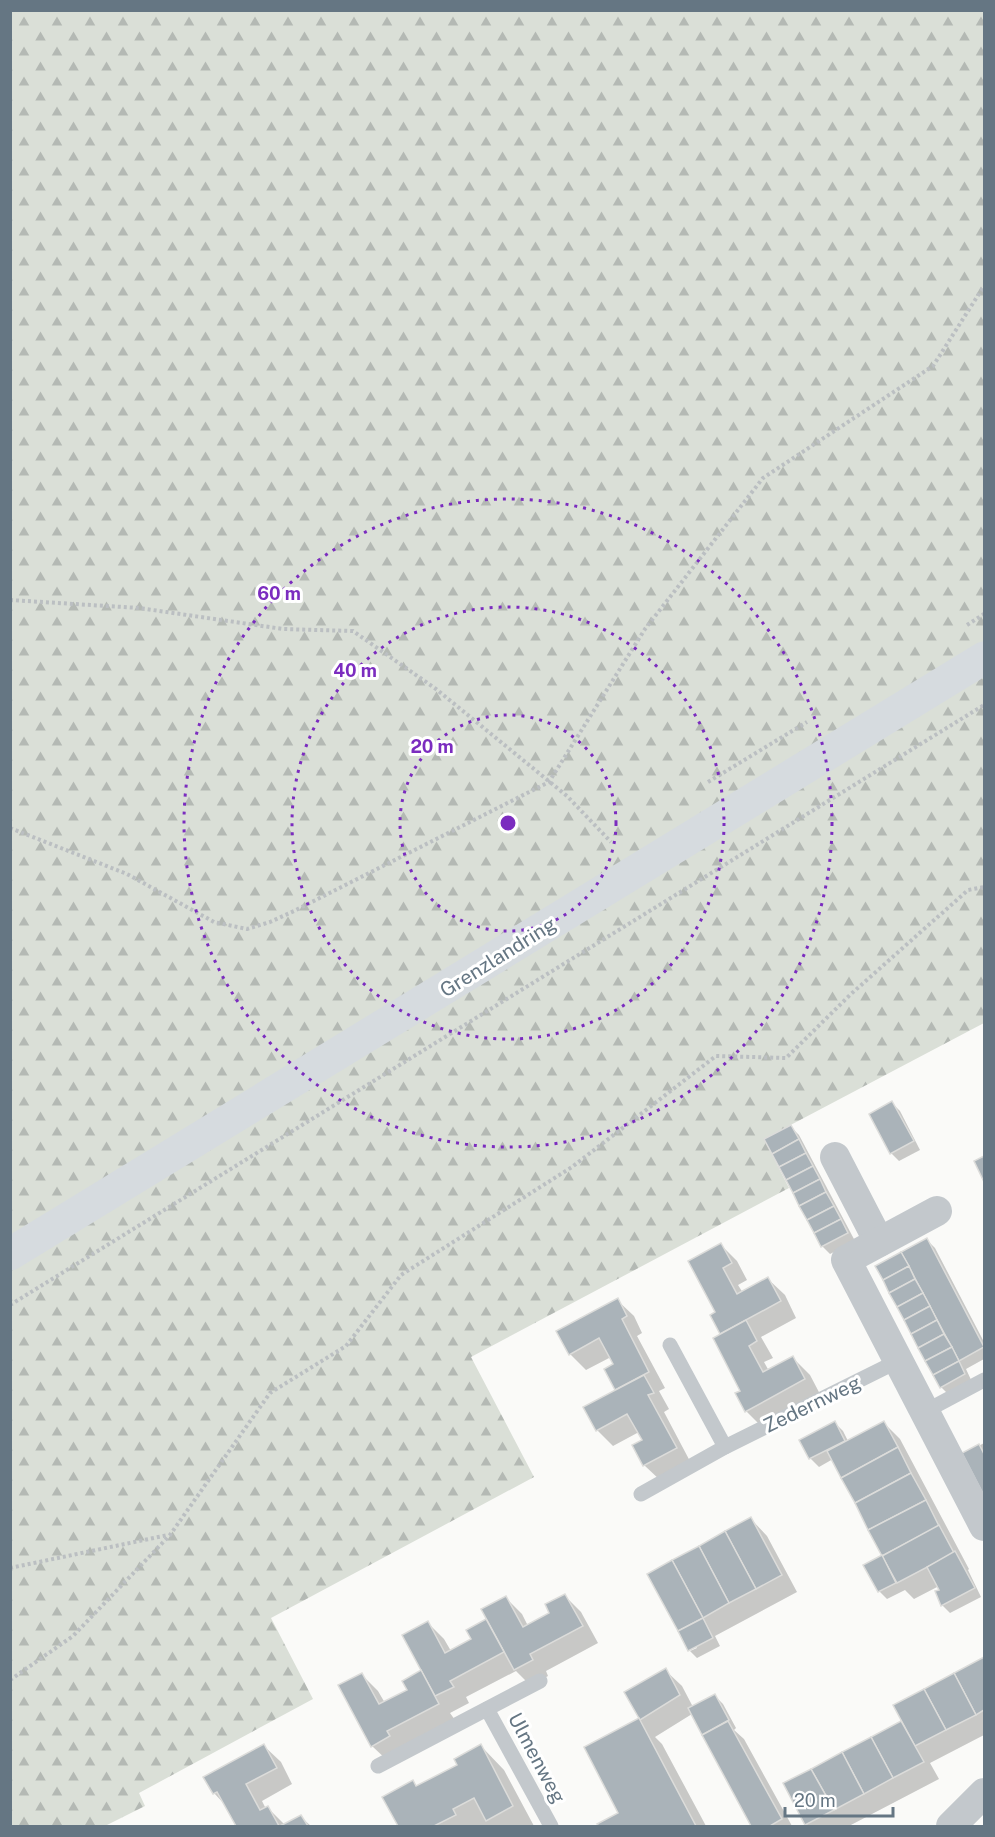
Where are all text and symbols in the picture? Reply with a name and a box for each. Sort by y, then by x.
text: 60 m [257,583,301,604]
text: 40 m [333,660,377,681]
text: 20 m [410,736,454,757]
centre of rings [498,813,518,833]
street label: Grenzlandring [436,912,560,1002]
street label: Zedernweg [759,1370,865,1438]
street label: Ulmenweg [503,1709,571,1807]
scale bar [785,1780,893,1818]
text: 20 m [794,1790,836,1811]

